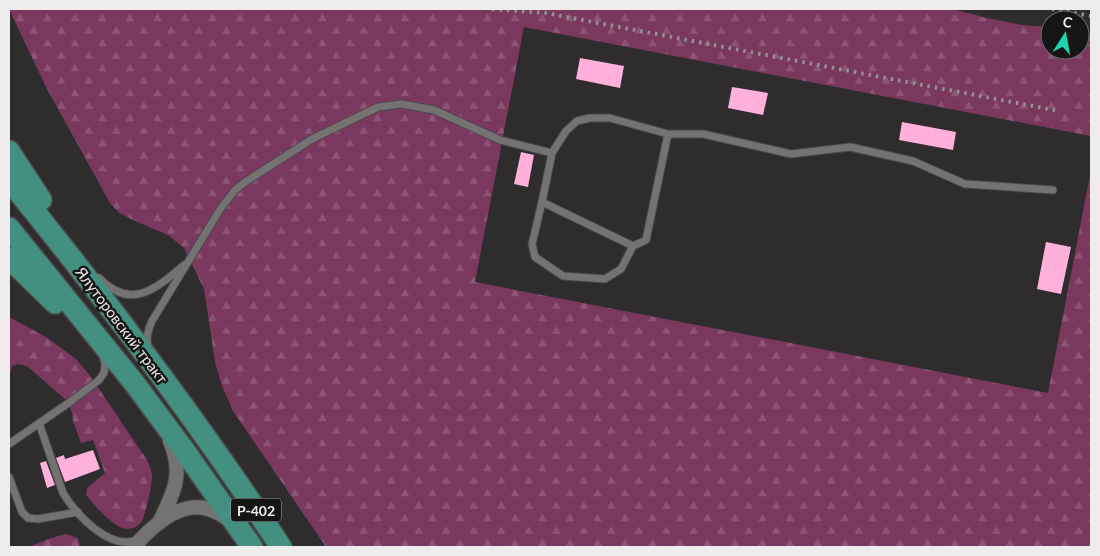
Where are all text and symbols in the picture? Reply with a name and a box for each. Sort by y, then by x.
north arrow [1040,10,1090,60]
text: С [1061,13,1074,31]
street label: Ялуторовский тракт [72,262,172,387]
road number: Р-402 [231,498,281,522]

